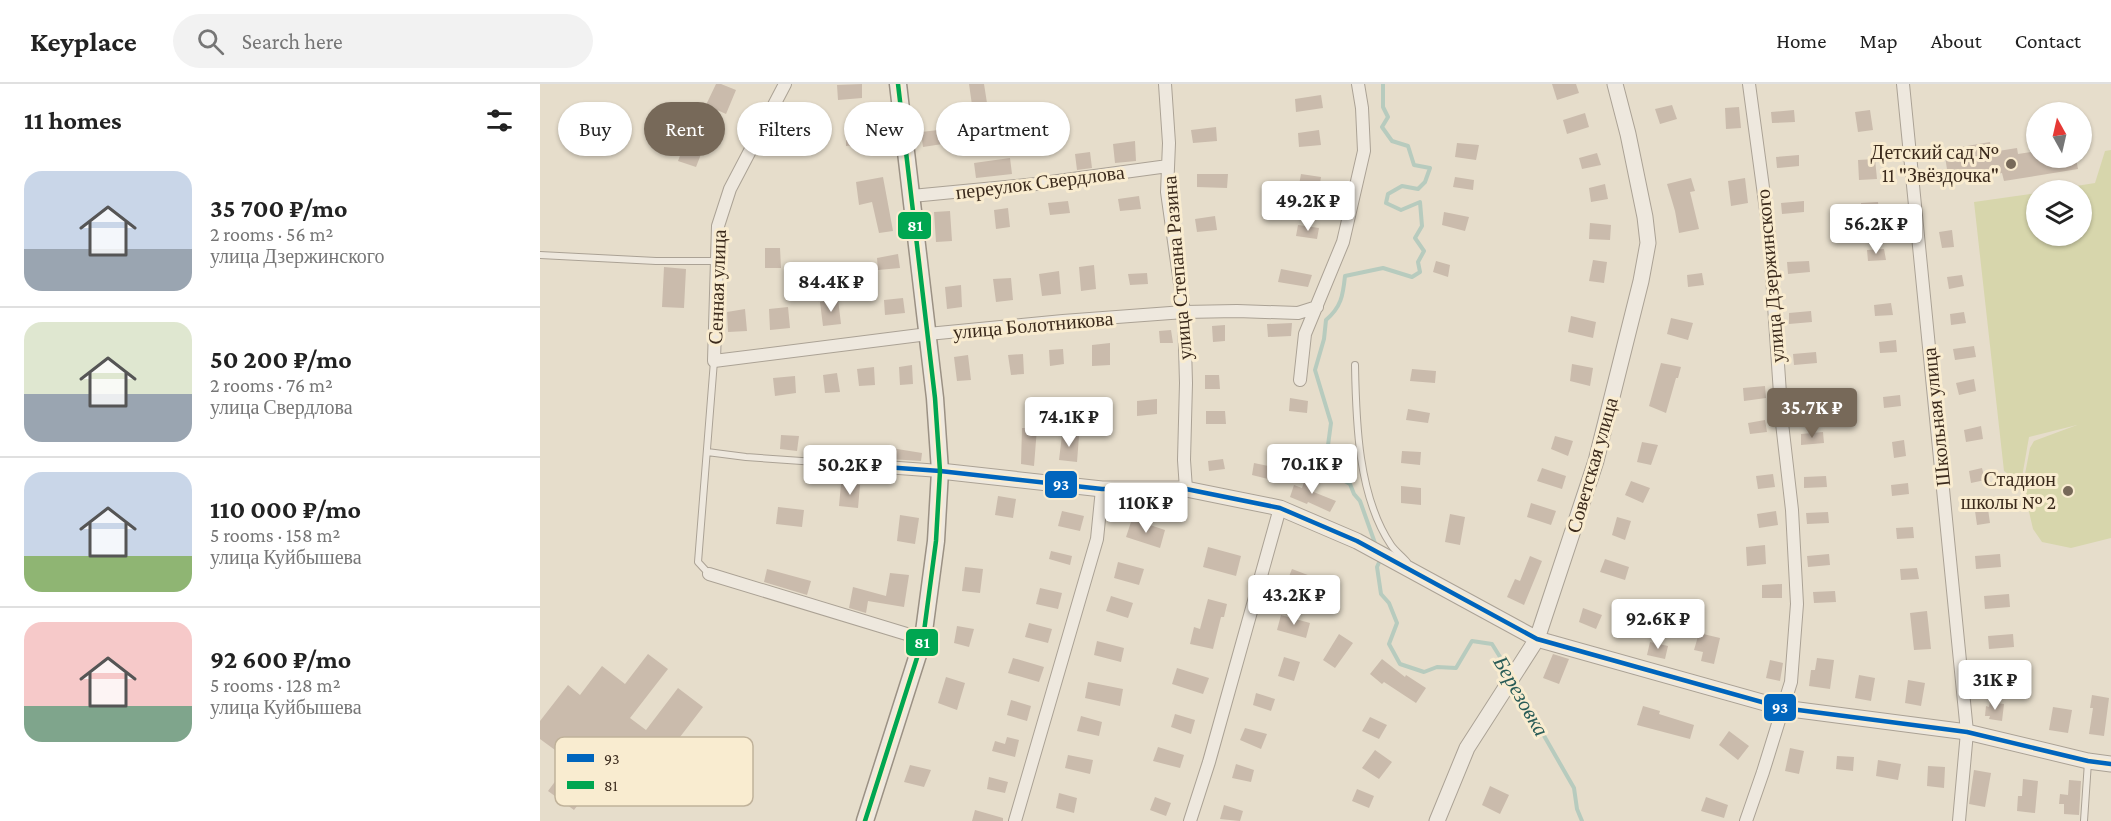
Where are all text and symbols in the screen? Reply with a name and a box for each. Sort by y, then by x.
search box [173,14,593,68]
icon: search [194,25,227,58]
text: Keyplace [30,26,137,57]
text: Search here [242,29,343,54]
text: Home [1776,29,1826,53]
text: Map [1859,29,1898,53]
text: About [1931,29,1982,53]
text: Contact [2015,29,2081,53]
chip: Buy [558,102,632,156]
chip: Rent [644,102,725,156]
chip: Filters [737,102,832,156]
chip: New [844,102,924,156]
chip: Apartment [936,102,1070,156]
north arrow [2026,102,2092,168]
map controls [2026,102,2092,246]
icon: filters [483,104,516,137]
text: 11 homes [24,106,122,135]
place label: Детский сад № 11 "Звёздочка" [1871,141,1999,187]
marker: Детский сад № 11 "Звёздочка" [2004,157,2018,171]
street label: переулок Свердлова [954,161,1126,204]
street label: улица Степана Разина [1158,175,1197,361]
button: layers [2026,180,2092,246]
pin: 49.2K ₽ [1253,181,1363,232]
street label: улица Дзержинского [1751,188,1790,364]
text: 49.2K ₽ [1276,189,1340,211]
text: 35 700 ₽/mo [210,194,348,223]
icon: home [72,195,144,267]
pin: 56.2K ₽ [1821,204,1931,255]
line badge: 81 [897,211,932,240]
text: 56.2K ₽ [1844,212,1908,234]
text: 81 [907,217,923,234]
text: 2 rooms · 56 m² [210,223,333,245]
street label: Сенная улица [704,229,731,345]
text: улица Дзержинского [210,245,385,267]
pin: 84.4K ₽ [776,262,886,313]
text: 84.4K ₽ [798,270,864,292]
street label: улица Болотникова [952,307,1114,344]
text: 50 200 ₽/mo [210,345,352,374]
icon: home [72,346,144,418]
street label: Школьная улица [1918,346,1955,488]
text: 2 rooms · 76 m² [210,374,333,396]
pin: 35.7K ₽ [1757,388,1867,439]
street label: Советская улица [1562,395,1623,536]
text: улица Свердлова [210,396,353,418]
text: 35.7K ₽ [1781,396,1843,418]
pin: 74.1K ₽ [1014,397,1124,448]
text: 74.1K ₽ [1039,405,1099,427]
pin: 70.1K ₽ [1257,444,1367,495]
pin: 50.2K ₽ [795,445,905,496]
text: 70.1K ₽ [1281,452,1343,474]
text: 50.2K ₽ [818,453,882,475]
place label: Стадион школы № 2 [1961,468,2056,513]
line badge: 93 [1044,470,1078,499]
text: 93 [1053,476,1069,493]
pin: 110K ₽ [1097,483,1195,534]
marker: Стадион школы № 2 [2061,484,2075,498]
text: 110K ₽ [1119,491,1173,513]
text: 110 000 ₽/mo [210,495,361,524]
icon: home [72,496,144,568]
text: 5 rooms · 158 m² [210,524,340,546]
text: улица Куйбышева [210,546,362,568]
pin: 43.2K ₽ [1239,575,1349,626]
text: 43.2K ₽ [1262,583,1326,605]
pin: 92.6K ₽ [1603,599,1713,650]
text: 92.6K ₽ [1626,607,1690,629]
line badge: 81 [905,628,939,657]
text: 81 [914,634,930,651]
text: 92 600 ₽/mo [210,645,351,674]
icon: home [72,646,144,718]
water label: Березовка [1488,651,1554,740]
pin: 31K ₽ [1953,660,2037,711]
text: 31K ₽ [1973,668,2017,690]
text: 5 rooms · 128 m² [210,674,341,696]
line badge: 93 [1763,693,1797,722]
text: улица Куйбышева [210,696,362,718]
text: 93 [1772,699,1788,716]
legend [555,737,753,806]
text: 93 [604,750,619,767]
text: 81 [604,777,618,794]

